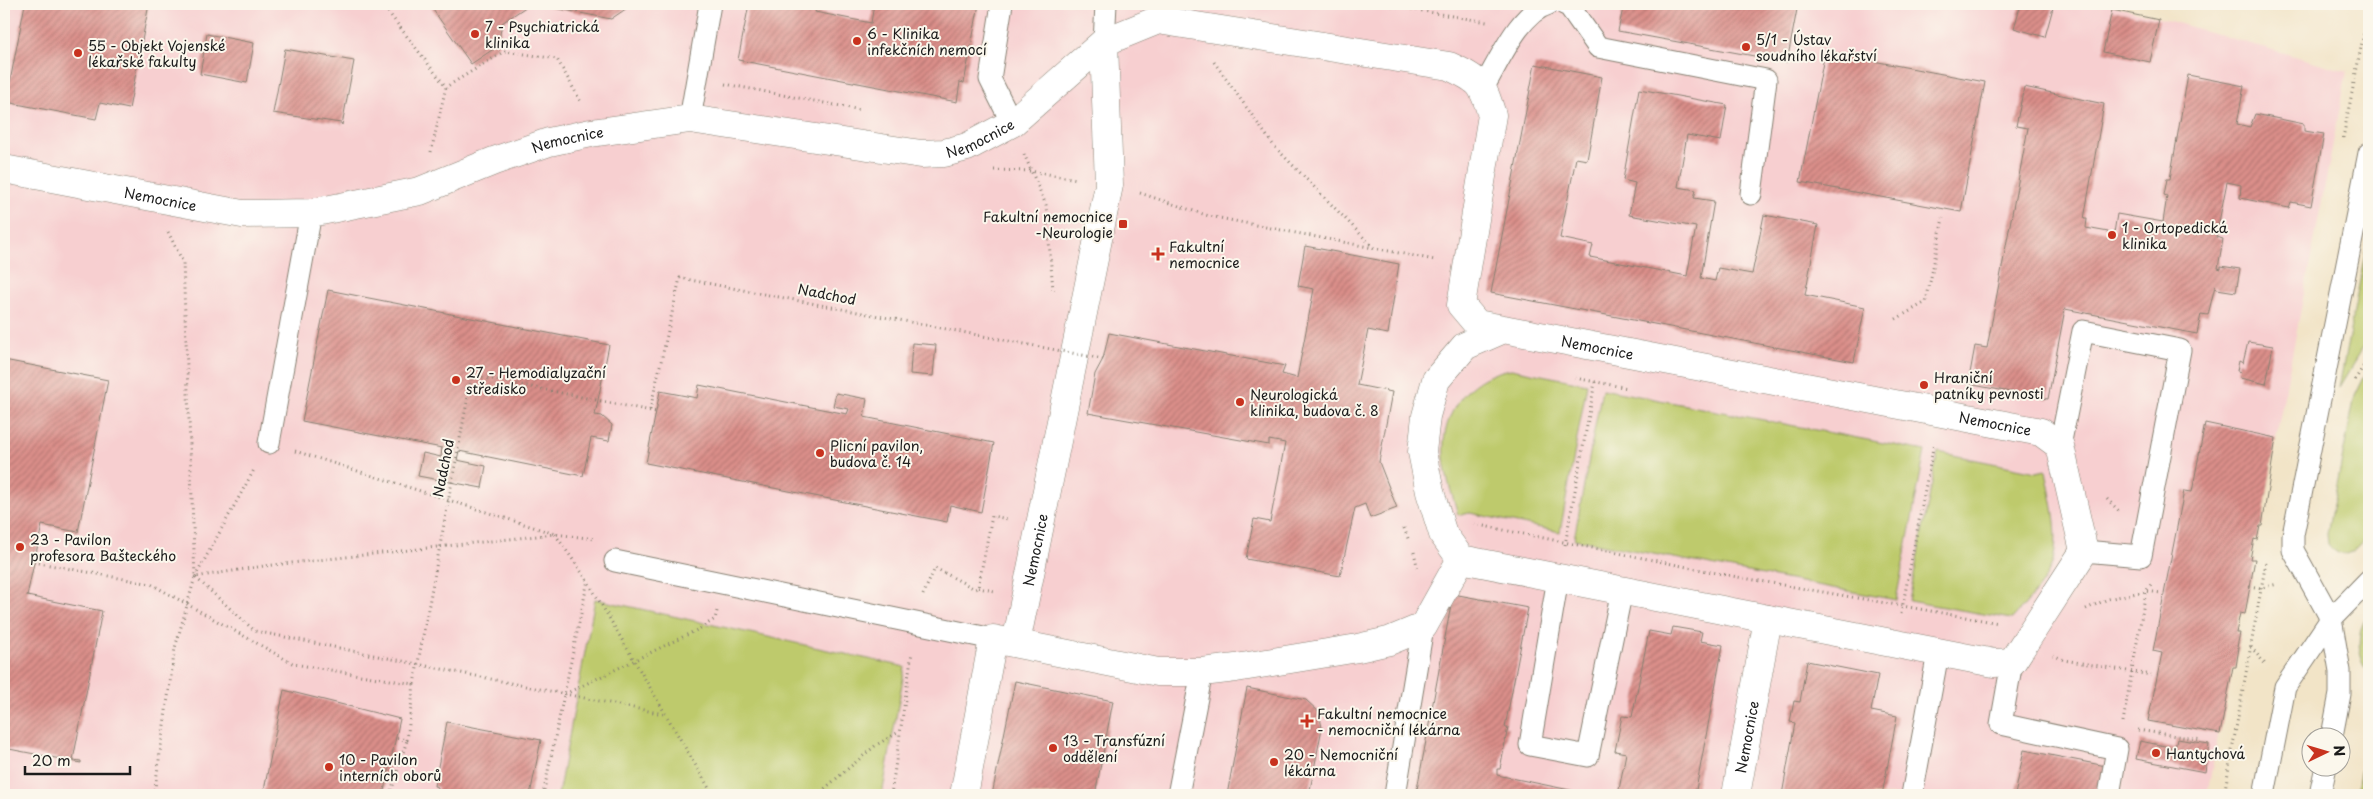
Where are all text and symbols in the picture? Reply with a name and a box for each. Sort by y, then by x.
place label: 7 - Psychiatrická klinika [485,16,599,53]
place label: 6 - Klinika infekčních nemocí [867,23,987,60]
marker: 7 - Psychiatrická klinika [469,28,481,40]
place label: 5/1 - Ústav soudního lékařství [1756,29,1877,66]
place label: 55 - Objekt Vojenské lékařské fakulty [88,35,225,72]
marker: 6 - Klinika infekčních nemocí [851,35,863,47]
marker: 5/1 - Ústav soudního lékařství [1740,41,1752,53]
marker: 55 - Objekt Vojenské lékařské fakulty [72,47,84,59]
street label: Nemocnice [943,113,1018,163]
street label: Nemocnice [528,121,605,158]
street label: Nemocnice [122,181,198,216]
place label: Fakultní nemocnice -Neurologie [983,206,1113,243]
place label: 1 - Ortopedická klinika [2122,217,2229,254]
marker: Fakultní nemocnice -Neurologie [1117,218,1129,230]
marker: 1 - Ortopedická klinika [2106,229,2118,241]
place label: Fakultní nemocnice [1169,236,1240,273]
marker: Fakultní nemocnice [1151,247,1165,261]
street label: Nadchod [796,278,858,310]
street label: Nemocnice [1559,330,1635,364]
place label: 27 - Hemodialyzační středisko [466,362,606,399]
place label: Hraniční patníky pevnosti [1934,367,2044,404]
marker: 27 - Hemodialyzační středisko [450,374,462,386]
marker: Hraniční patníky pevnosti [1918,379,1930,391]
place label: Neurologická klinika, budova č. 8 [1250,384,1379,421]
marker: Neurologická klinika, budova č. 8 [1234,396,1246,408]
street label: Nemocnice [1957,406,2033,440]
place label: Plicní pavilon, budova č. 14 [830,435,923,472]
street label: Nadchod [427,437,459,499]
marker: Plicní pavilon, budova č. 14 [814,447,826,459]
street label: Nemocnice [1017,512,1053,588]
place label: 23 - Pavilon profesora Bašteckého [30,529,176,566]
marker: 23 - Pavilon profesora Bašteckého [14,541,26,553]
street label: Nemocnice [1730,699,1763,775]
place label: Fakultní nemocnice - nemocniční lékárna [1317,703,1460,740]
marker: Fakultní nemocnice - nemocniční lékárna [1301,715,1313,727]
north arrow [2300,726,2350,776]
place label: 13 - Transfúzní oddělení [1063,730,1165,767]
marker: 13 - Transfúzní oddělení [1047,742,1059,754]
place label: Hantychová [2166,743,2246,764]
scale bar [25,744,130,776]
place label: 20 - Nemocniční lékárna [1284,744,1398,781]
text: N [2329,744,2350,757]
marker: Hantychová [2150,747,2162,759]
text: 20 m [32,748,71,771]
place label: 10 - Pavilon interních oborů [339,749,441,786]
marker: 20 - Nemocniční lékárna [1268,756,1280,768]
marker: 10 - Pavilon interních oborů [323,761,335,773]

